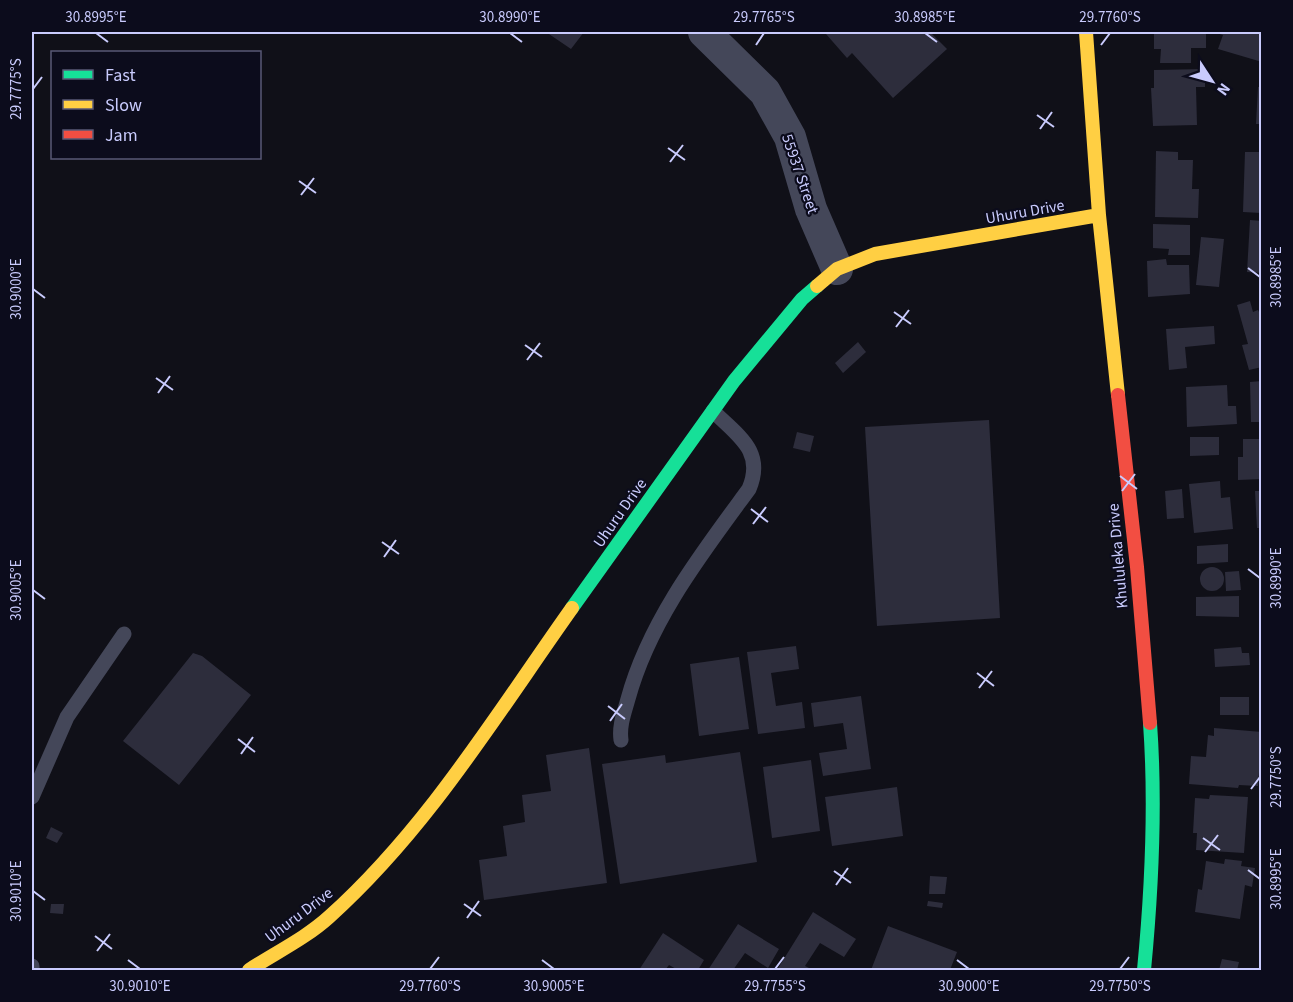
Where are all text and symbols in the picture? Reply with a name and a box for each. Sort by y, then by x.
text: 30.8995°E [65,7,127,28]
text: 30.8990°E [479,7,541,28]
text: 29.7765°S [733,7,795,28]
text: 30.8985°E [894,7,956,28]
text: 29.7760°S [1079,7,1141,28]
legend [51,51,261,159]
north arrow [1182,51,1242,111]
text: 29.7775°S [6,58,27,120]
text: Fast [105,63,136,88]
text: N [1211,78,1235,100]
text: Slow [105,93,142,118]
text: Jam [105,123,138,148]
street label: 55937 Street [776,131,824,217]
street label: Uhuru Drive [984,194,1066,230]
text: 30.8985°E [1266,246,1287,308]
text: 30.9000°E [6,258,27,320]
street label: Uhuru Drive [588,474,652,552]
street label: Khululeka Drive [1102,503,1134,609]
text: 30.8990°E [1266,547,1287,609]
text: 30.9005°E [6,559,27,621]
text: 29.7750°S [1266,746,1287,808]
text: 30.8995°E [1266,848,1287,910]
text: 30.9010°E [6,860,27,922]
street label: Uhuru Drive [260,882,338,948]
text: 30.9010°E [109,976,171,997]
text: 29.7760°S [399,976,461,997]
text: 30.9005°E [523,976,585,997]
text: 29.7755°S [744,976,806,997]
text: 30.9000°E [938,976,1000,997]
text: 29.7750°S [1089,976,1151,997]

